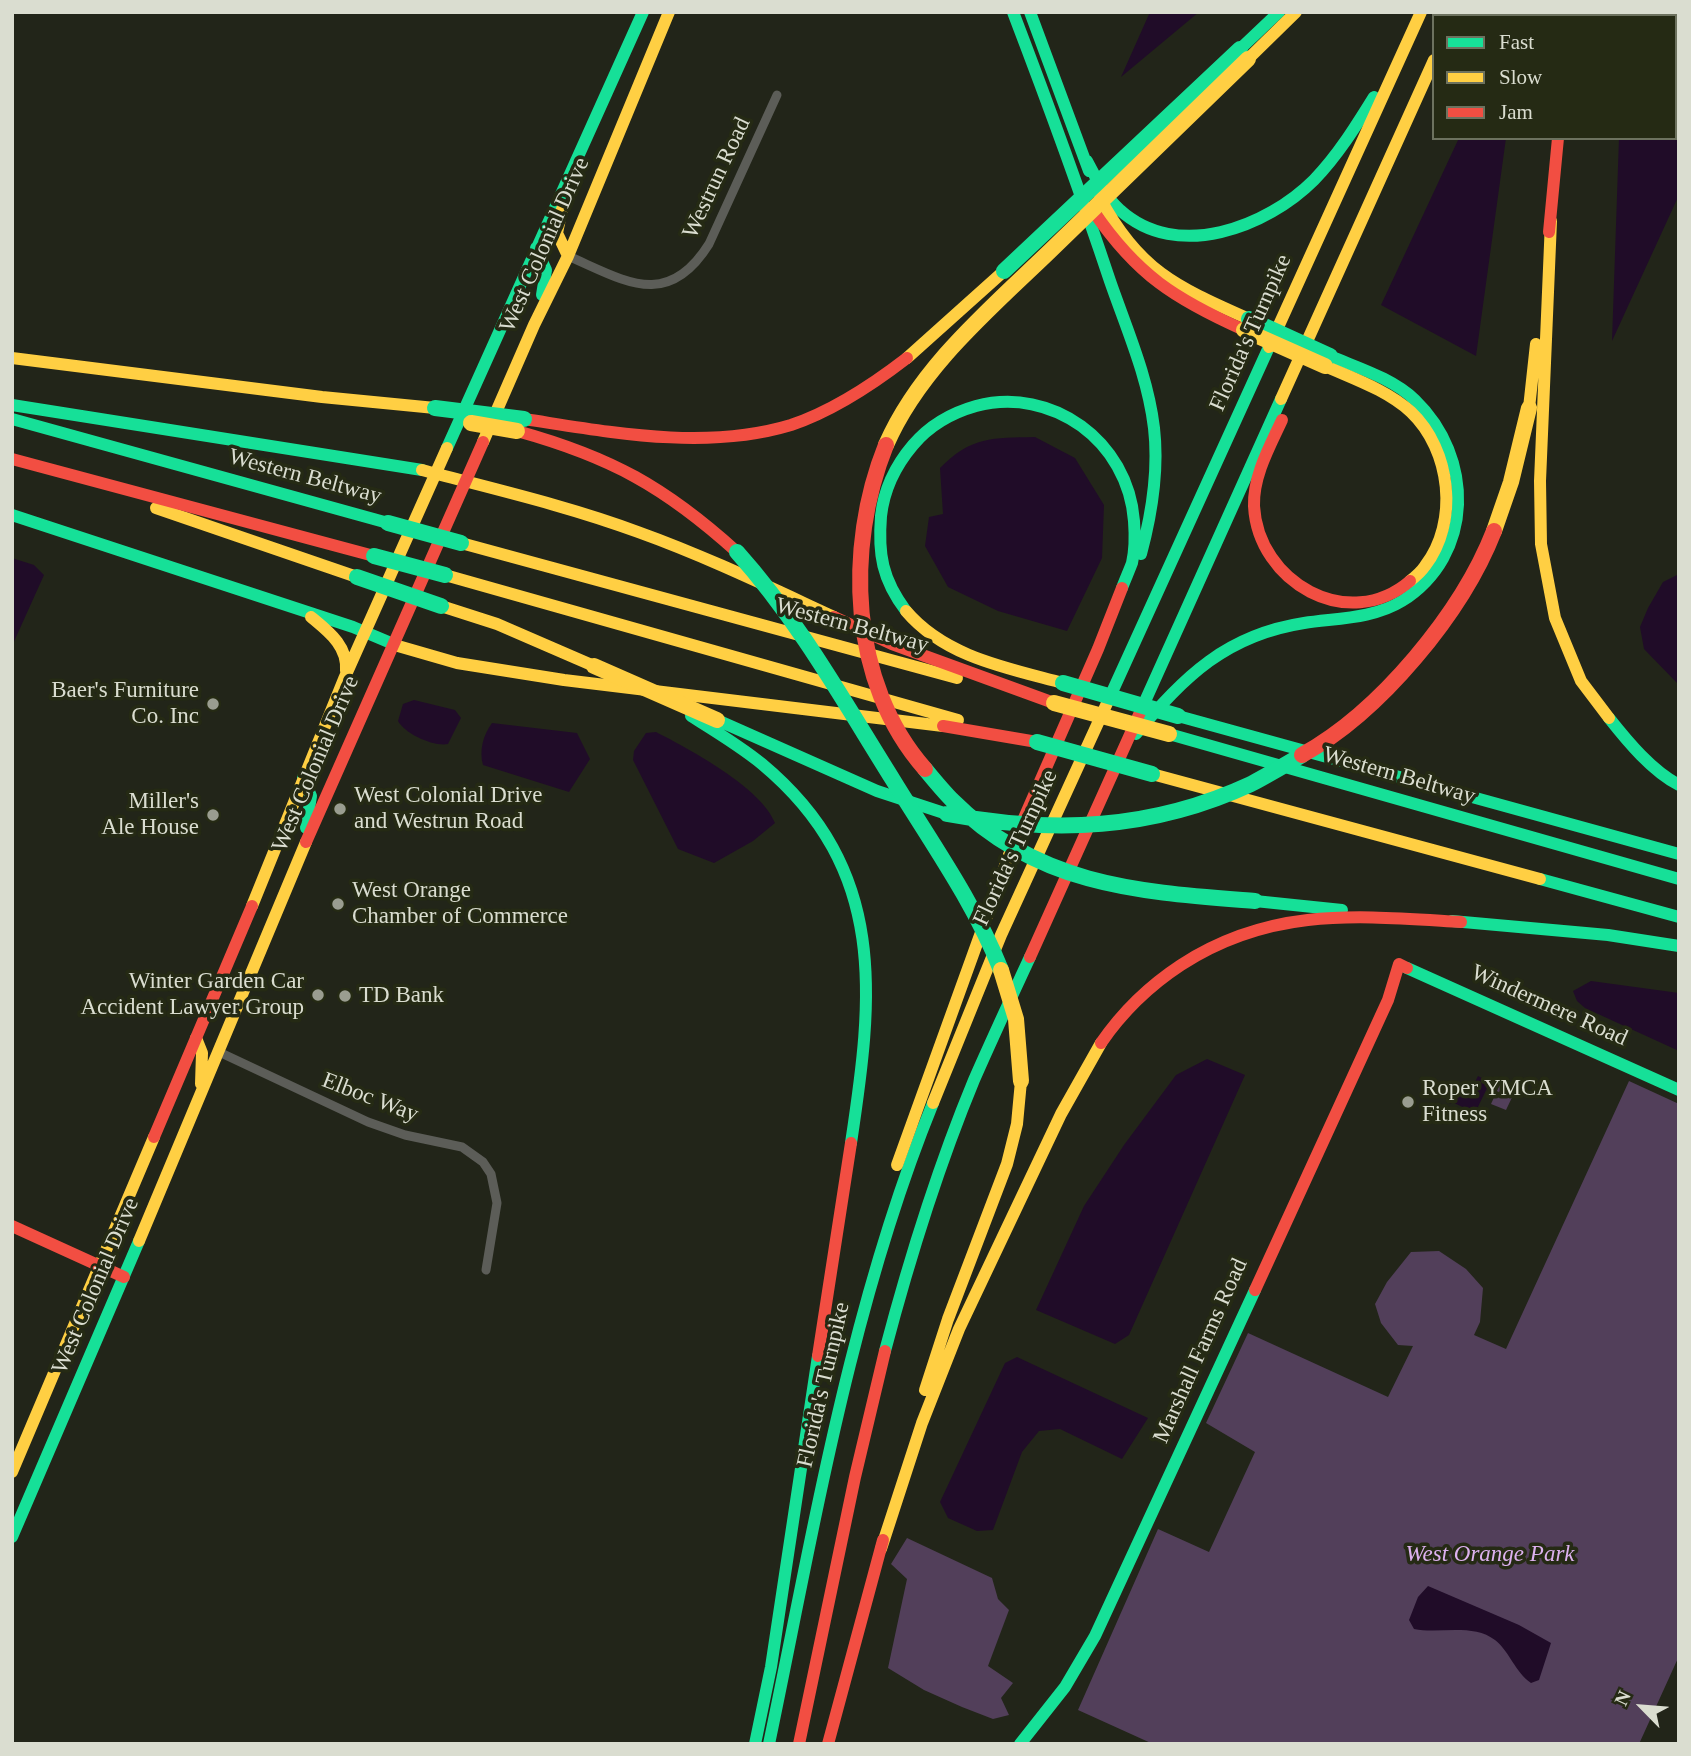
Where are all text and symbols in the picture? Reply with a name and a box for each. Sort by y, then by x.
legend [1432,14,1677,140]
text: Fast [1499,30,1534,54]
text: Slow [1499,65,1542,89]
text: Jam [1499,100,1533,124]
street label: Westrun Road [677,113,757,243]
street label: West Colonial Drive [494,153,596,337]
street label: Florida's Turnpike [1204,250,1298,416]
street label: Western Beltway [226,443,384,511]
street label: Western Beltway [773,592,931,660]
street label: West Colonial Drive [266,672,366,856]
place label: Baer's Furniture Co. Inc [51,677,199,731]
marker: Baer's Furniture Co. Inc [205,696,221,712]
street label: Western Beltway [1320,741,1478,811]
street label: Florida's Turnpike [968,766,1064,930]
place label: West Colonial Drive and Westrun Road [354,782,543,836]
place label: Miller's Ale House [101,788,199,842]
marker: West Colonial Drive and Westrun Road [332,801,348,817]
marker: Miller's Ale House [205,807,221,823]
place label: West Orange Chamber of Commerce [352,877,568,931]
marker: West Orange Chamber of Commerce [330,896,346,912]
street label: Windermere Road [1467,959,1631,1053]
place label: Winter Garden Car Accident Lawyer Group [80,968,304,1022]
place label: TD Bank [359,982,444,1010]
marker: Winter Garden Car Accident Lawyer Group [310,987,326,1003]
marker: TD Bank [337,988,353,1004]
street label: Elboc Way [318,1067,422,1129]
place label: Roper YMCA Fitness [1422,1075,1553,1129]
marker: Roper YMCA Fitness [1400,1094,1416,1110]
street label: West Colonial Drive [46,1194,146,1378]
street label: Marshall Farms Road [1148,1254,1254,1448]
street label: Florida's Turnpike [792,1300,856,1470]
park label: West Orange Park [1405,1541,1575,1569]
north arrow [1607,1672,1677,1742]
text: N [1610,1687,1635,1709]

